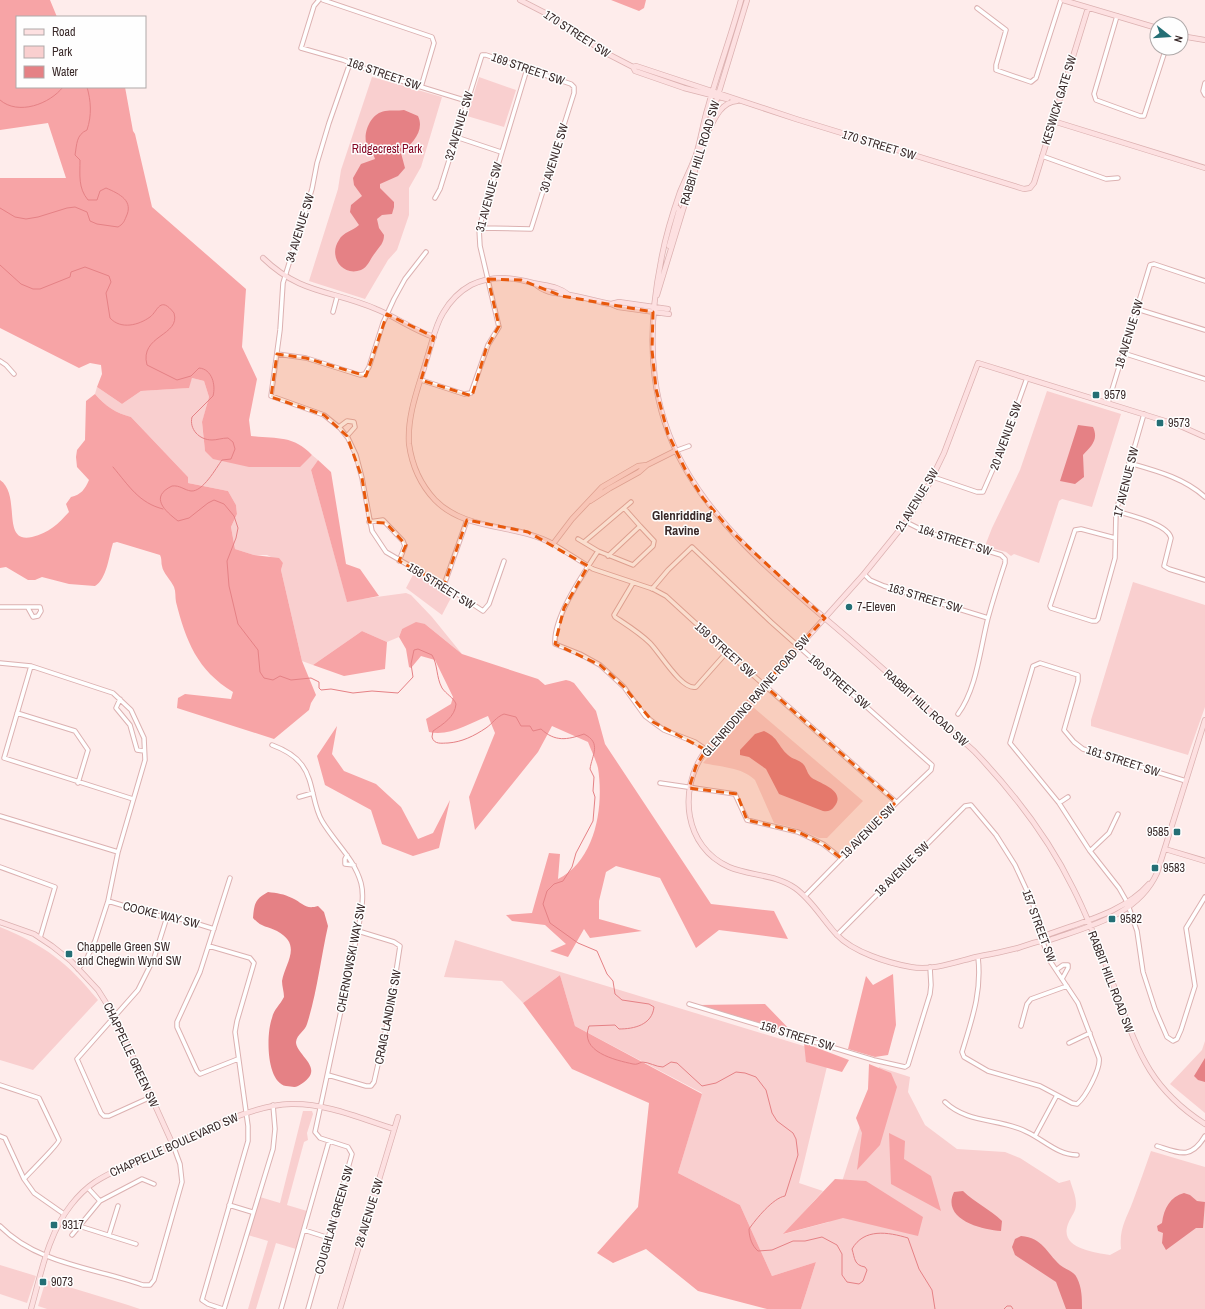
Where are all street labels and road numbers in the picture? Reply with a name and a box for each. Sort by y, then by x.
street label: 170 STREET SW [541,6,614,62]
street label: 169 STREET SW [489,49,567,89]
street label: KESWICK GATE SW [1038,53,1080,147]
street label: 168 STREET SW [345,54,423,94]
street label: 32 AVENUE SW [441,89,477,163]
street label: RABBIT HILL ROAD SW [677,98,724,207]
street label: 30 AVENUE SW [536,121,572,195]
street label: 170 STREET SW [840,126,919,164]
street label: 31 AVENUE SW [472,160,506,234]
street label: 34 AVENUE SW [282,191,318,265]
street label: 18 AVENUE SW [1111,297,1147,371]
street label: 20 AVENUE SW [986,399,1026,472]
street label: 17 AVENUE SW [1110,445,1143,519]
street label: 21 AVENUE SW [892,465,943,535]
street label: 164 STREET SW [916,521,994,560]
street label: 158 STREET SW [404,559,478,613]
street label: 163 STREET SW [886,579,965,617]
street label: 159 STREET SW [691,618,759,682]
street label: GLENRIDDING RAVINE ROAD SW [699,631,814,760]
street label: 160 STREET SW [805,651,874,714]
street label: RABBIT HILL ROAD SW [880,666,972,751]
street label: 161 STREET SW [1084,742,1162,781]
street label: 19 AVENUE SW [837,800,899,862]
street label: 18 AVENUE SW [871,838,933,900]
street label: 157 STREET SW [1018,887,1060,965]
street label: COOKE WAY SW [121,898,201,932]
street label: CHERNOWSKI WAY SW [333,902,370,1014]
street label: RABBIT HILL ROAD SW [1084,929,1138,1036]
street label: CRAIG LANDING SW [371,968,405,1066]
street label: CHAPPELLE GREEN SW [100,1000,163,1111]
street label: 156 STREET SW [758,1017,837,1055]
street label: CHAPPELLE BOULEVARD SW [107,1109,242,1181]
street label: COUGHLAN GREEN SW [311,1163,357,1276]
street label: 28 AVENUE SW [351,1176,387,1250]

